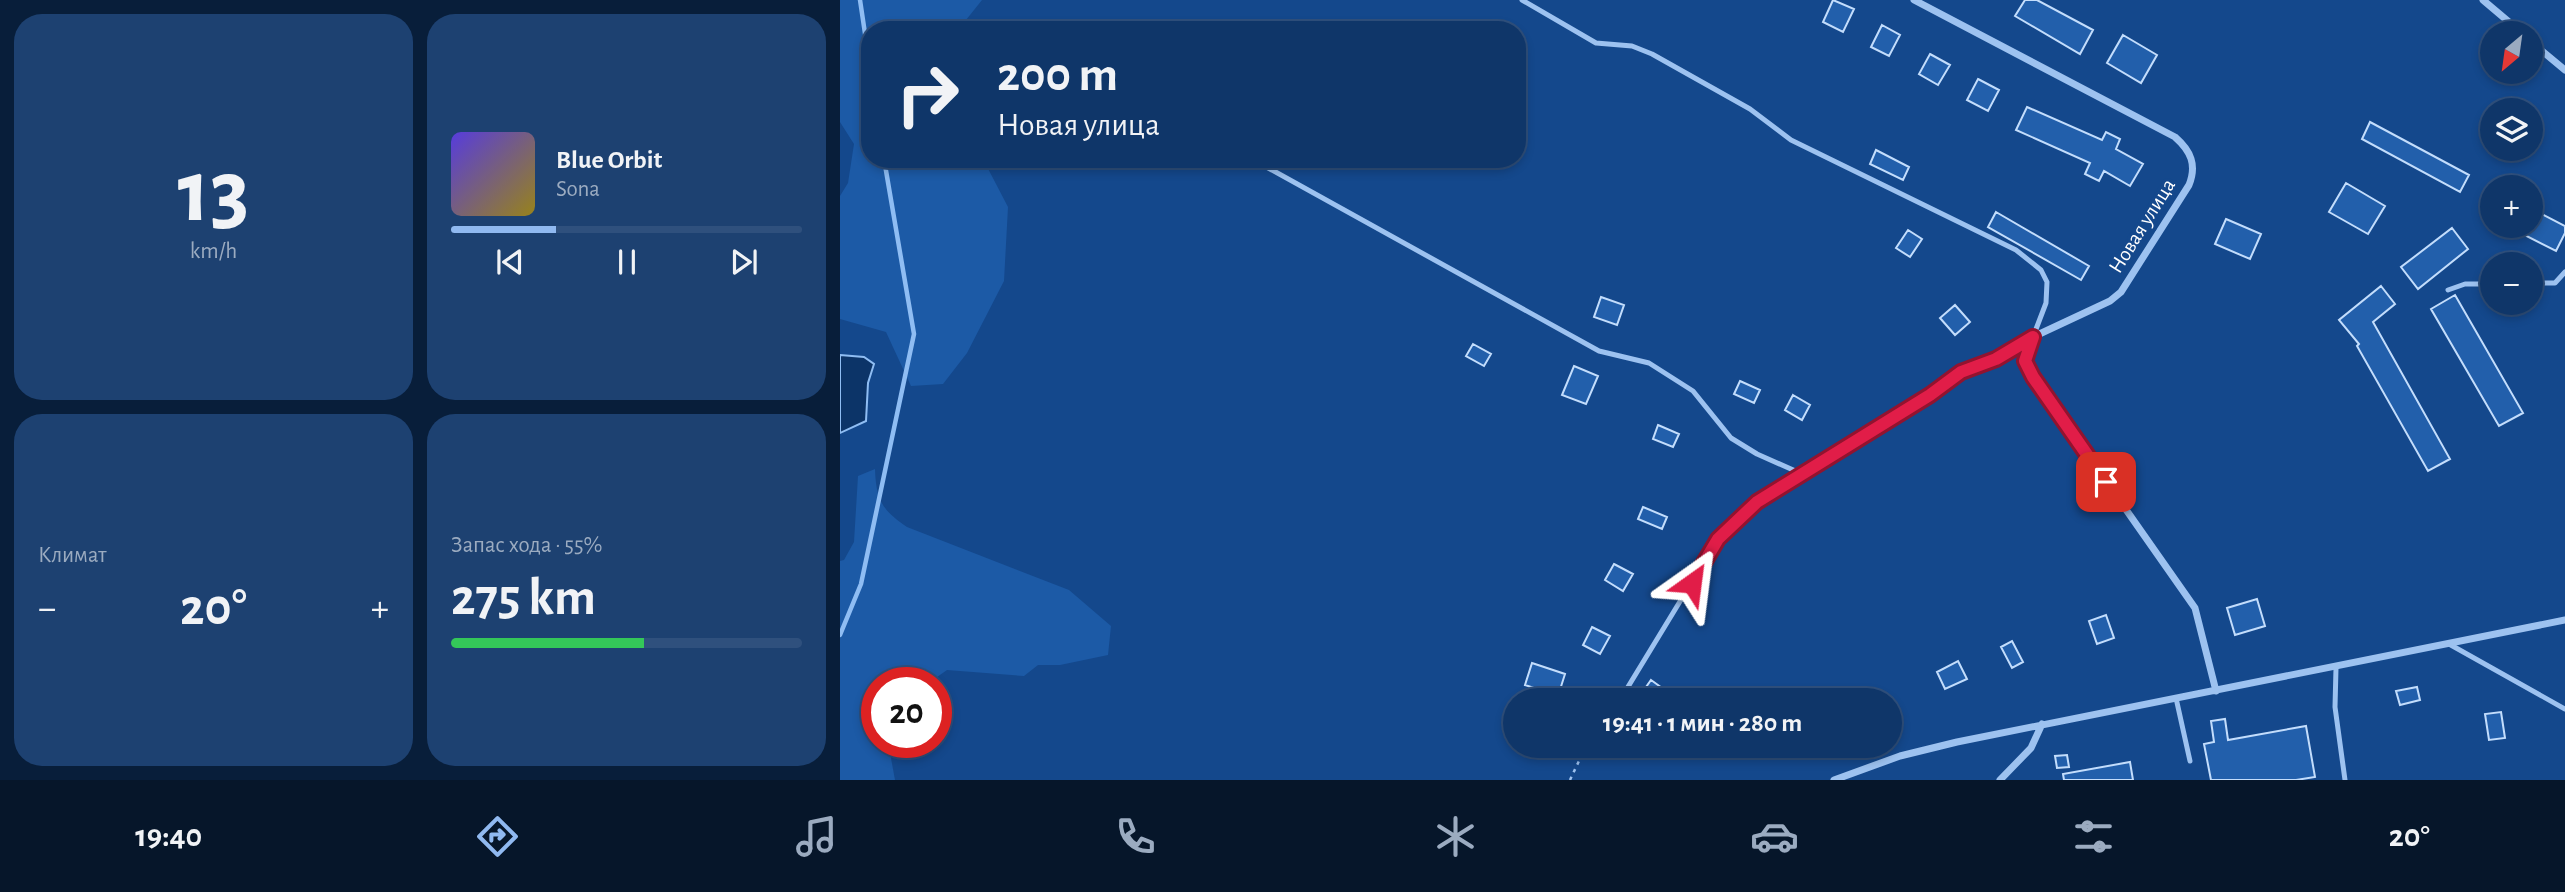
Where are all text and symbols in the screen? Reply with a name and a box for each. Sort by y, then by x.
north arrow [2480,21,2543,84]
map controls [2480,21,2543,315]
icon: right [882,49,973,140]
text: 200 m [997,51,1118,100]
button: layers [2480,98,2543,161]
text: Новая улица [997,109,1160,141]
text: 13 [178,147,249,238]
text: Blue Orbit [556,147,662,173]
street label: Новая улица [2105,175,2179,277]
button: + [2480,175,2543,238]
text: Sona [556,178,600,201]
text: km/h [190,240,237,263]
icon: previous [491,243,529,281]
icon: pause [608,243,646,281]
icon: next [725,243,763,281]
button: − [2480,252,2543,315]
pin [2076,452,2136,512]
icon: arrive [2087,463,2125,501]
text: Запас хода · 55% [451,534,603,557]
text: Климат [38,544,107,567]
position arrow [1655,546,1729,620]
text: 275 km [451,572,596,624]
text: 20° [180,582,247,634]
text: − [38,590,56,628]
text: + [371,590,389,628]
speed limit sign: 20 [861,667,952,758]
text: 19:41 · 1 мин · 280 m [1603,710,1802,736]
icon: directions [473,812,522,861]
icon: music [792,812,841,861]
icon: phone [1111,812,1160,861]
icon: climate [1431,812,1480,861]
icon: car [1750,812,1799,861]
icon: filters [2069,812,2118,861]
text: 19:40 [135,820,202,852]
text: 20° [2389,820,2430,852]

